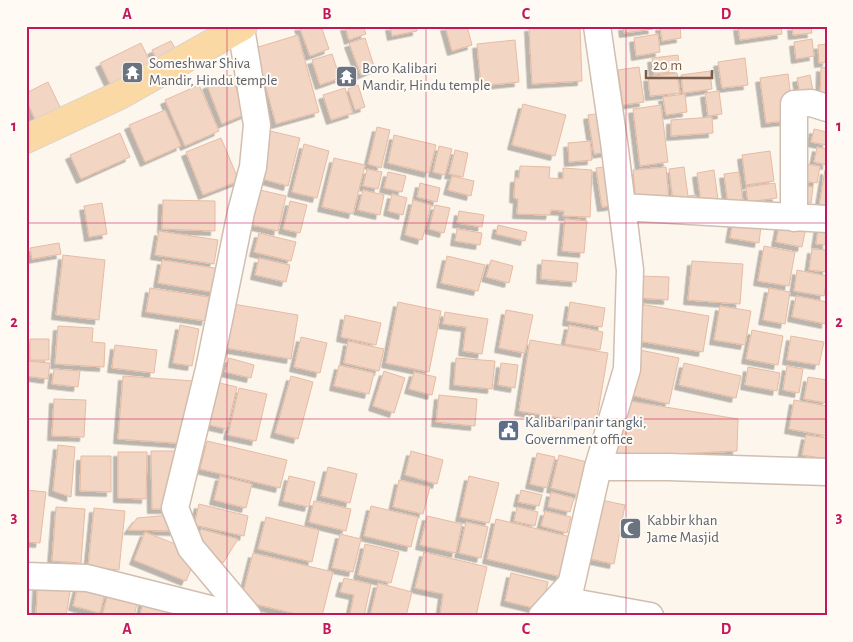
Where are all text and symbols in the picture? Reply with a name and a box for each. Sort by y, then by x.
text: A [122,6,132,22]
text: B [322,6,332,22]
text: C [522,6,531,22]
text: D [721,6,732,22]
scale bar [646,48,712,80]
place label: Someshwar Shiva Mandir, Hindu temple [149,56,277,88]
text: 20 m [653,58,682,73]
temple icon: Someshwar Shiva Mandir, Hindu temple [121,60,145,84]
place label: Boro Kalibari Mandir, Hindu temple [362,61,490,93]
temple icon: Boro Kalibari Mandir, Hindu temple [334,65,358,89]
text: 1 [11,118,17,134]
text: 1 [836,118,842,134]
text: 2 [10,314,18,330]
text: 2 [835,314,843,330]
place label: Kalibari panir tangki, Government office [525,415,646,447]
public building icon: Kalibari panir tangki, Government office [497,419,521,443]
text: 3 [11,509,18,525]
text: 3 [836,509,843,525]
place label: Kabbir khan Jame Masjid [647,513,719,545]
mosque icon: Kabbir khan Jame Masjid [619,517,643,541]
text: A [122,621,132,637]
text: B [322,621,332,637]
text: C [522,621,531,637]
text: D [721,621,732,637]

